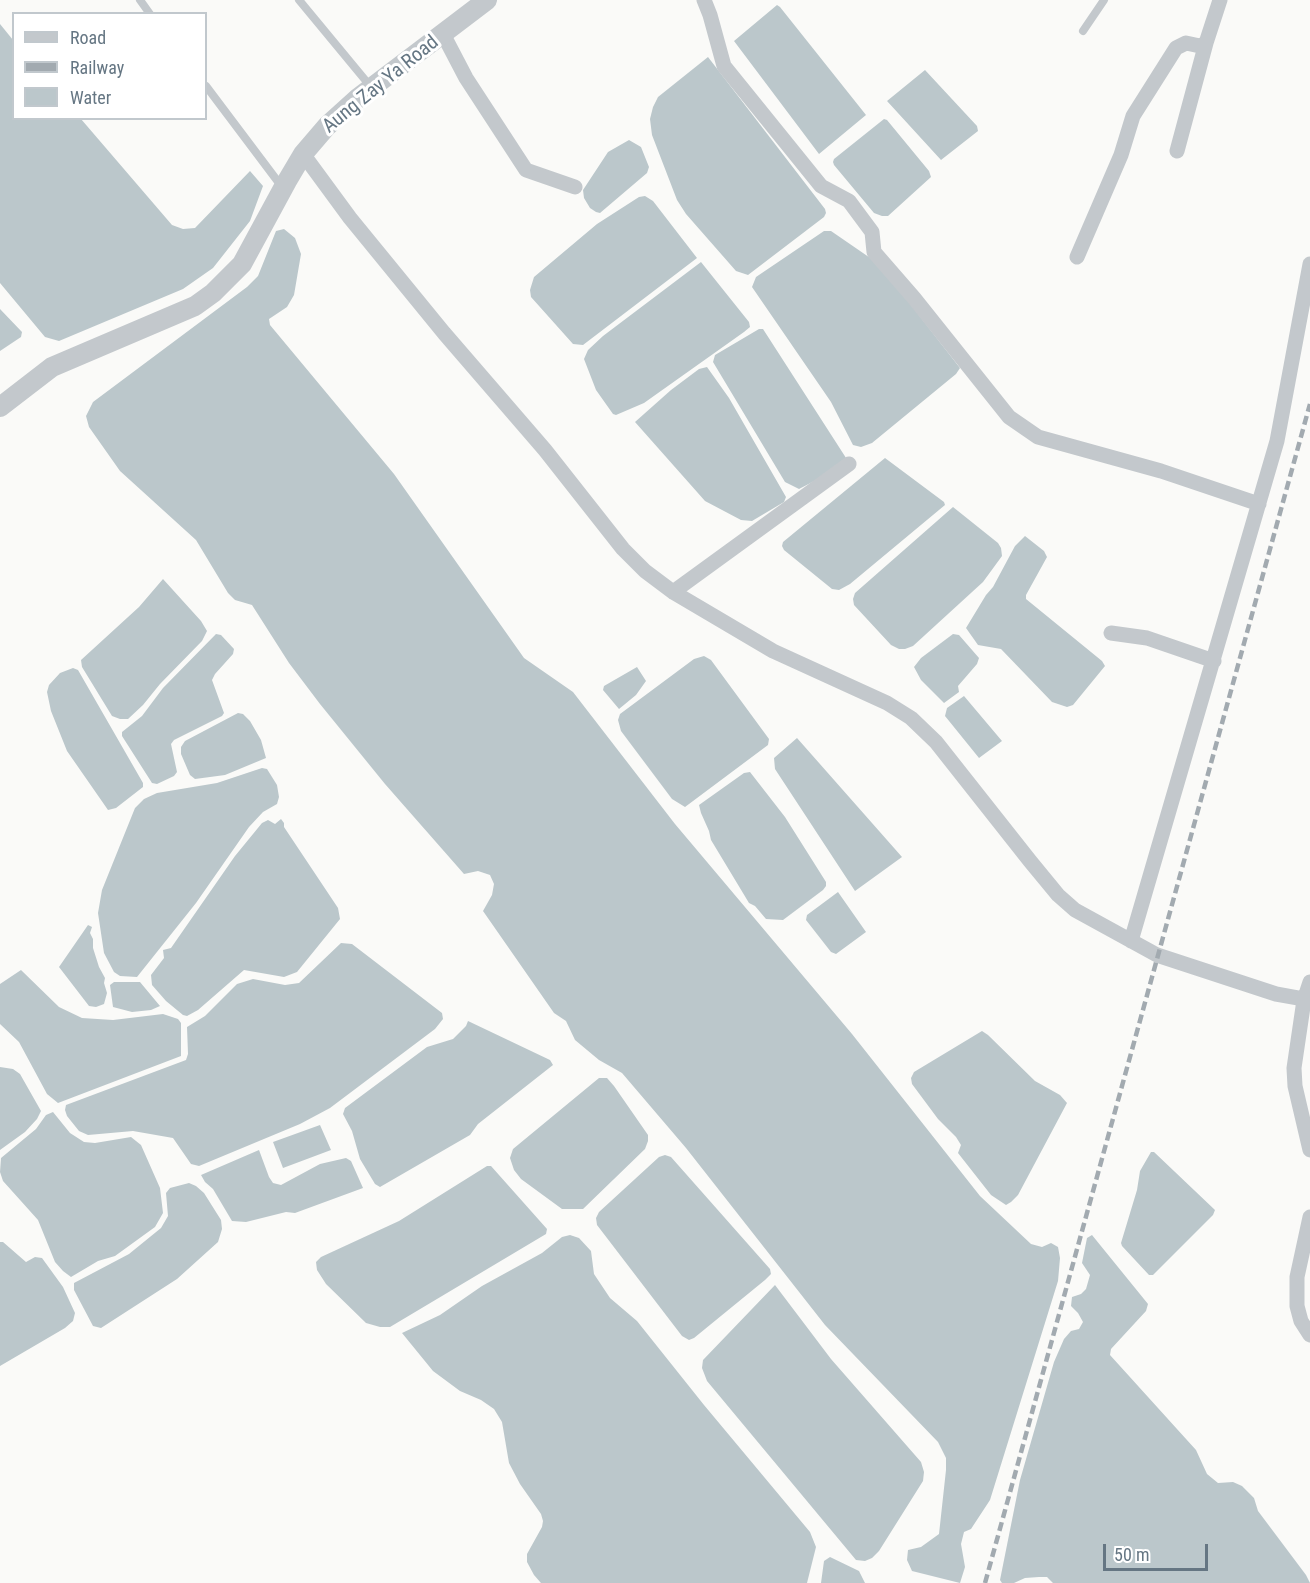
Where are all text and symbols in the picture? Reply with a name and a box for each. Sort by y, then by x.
legend [12,12,207,120]
text: Road [70,27,106,48]
street label: Aung Zay Ya Road [318,31,444,139]
text: Railway [70,57,124,78]
text: Water [70,87,111,108]
scale bar [1106,1532,1211,1570]
text: 50 m [1114,1544,1149,1565]

